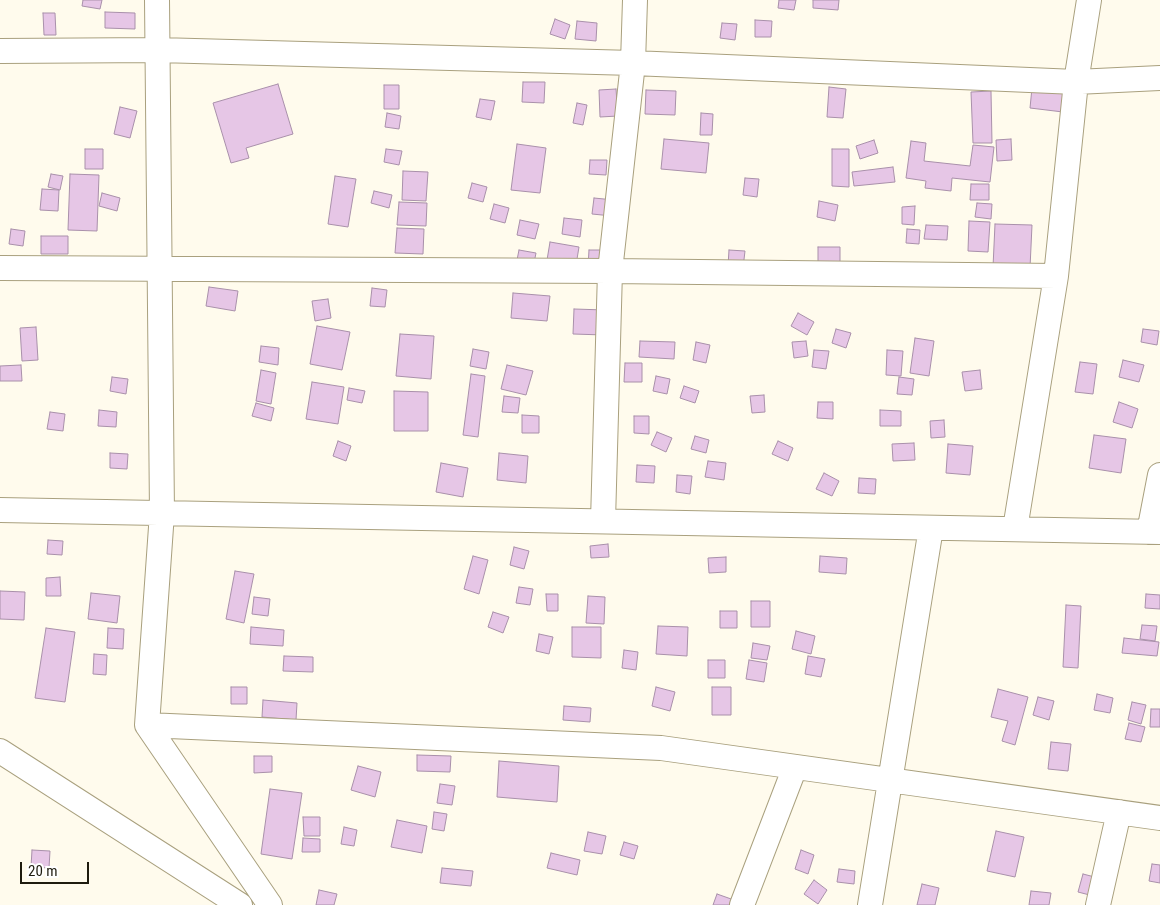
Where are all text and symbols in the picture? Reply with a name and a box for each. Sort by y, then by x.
scale bar [22,852,91,884]
text: 20 m [28,862,58,880]

